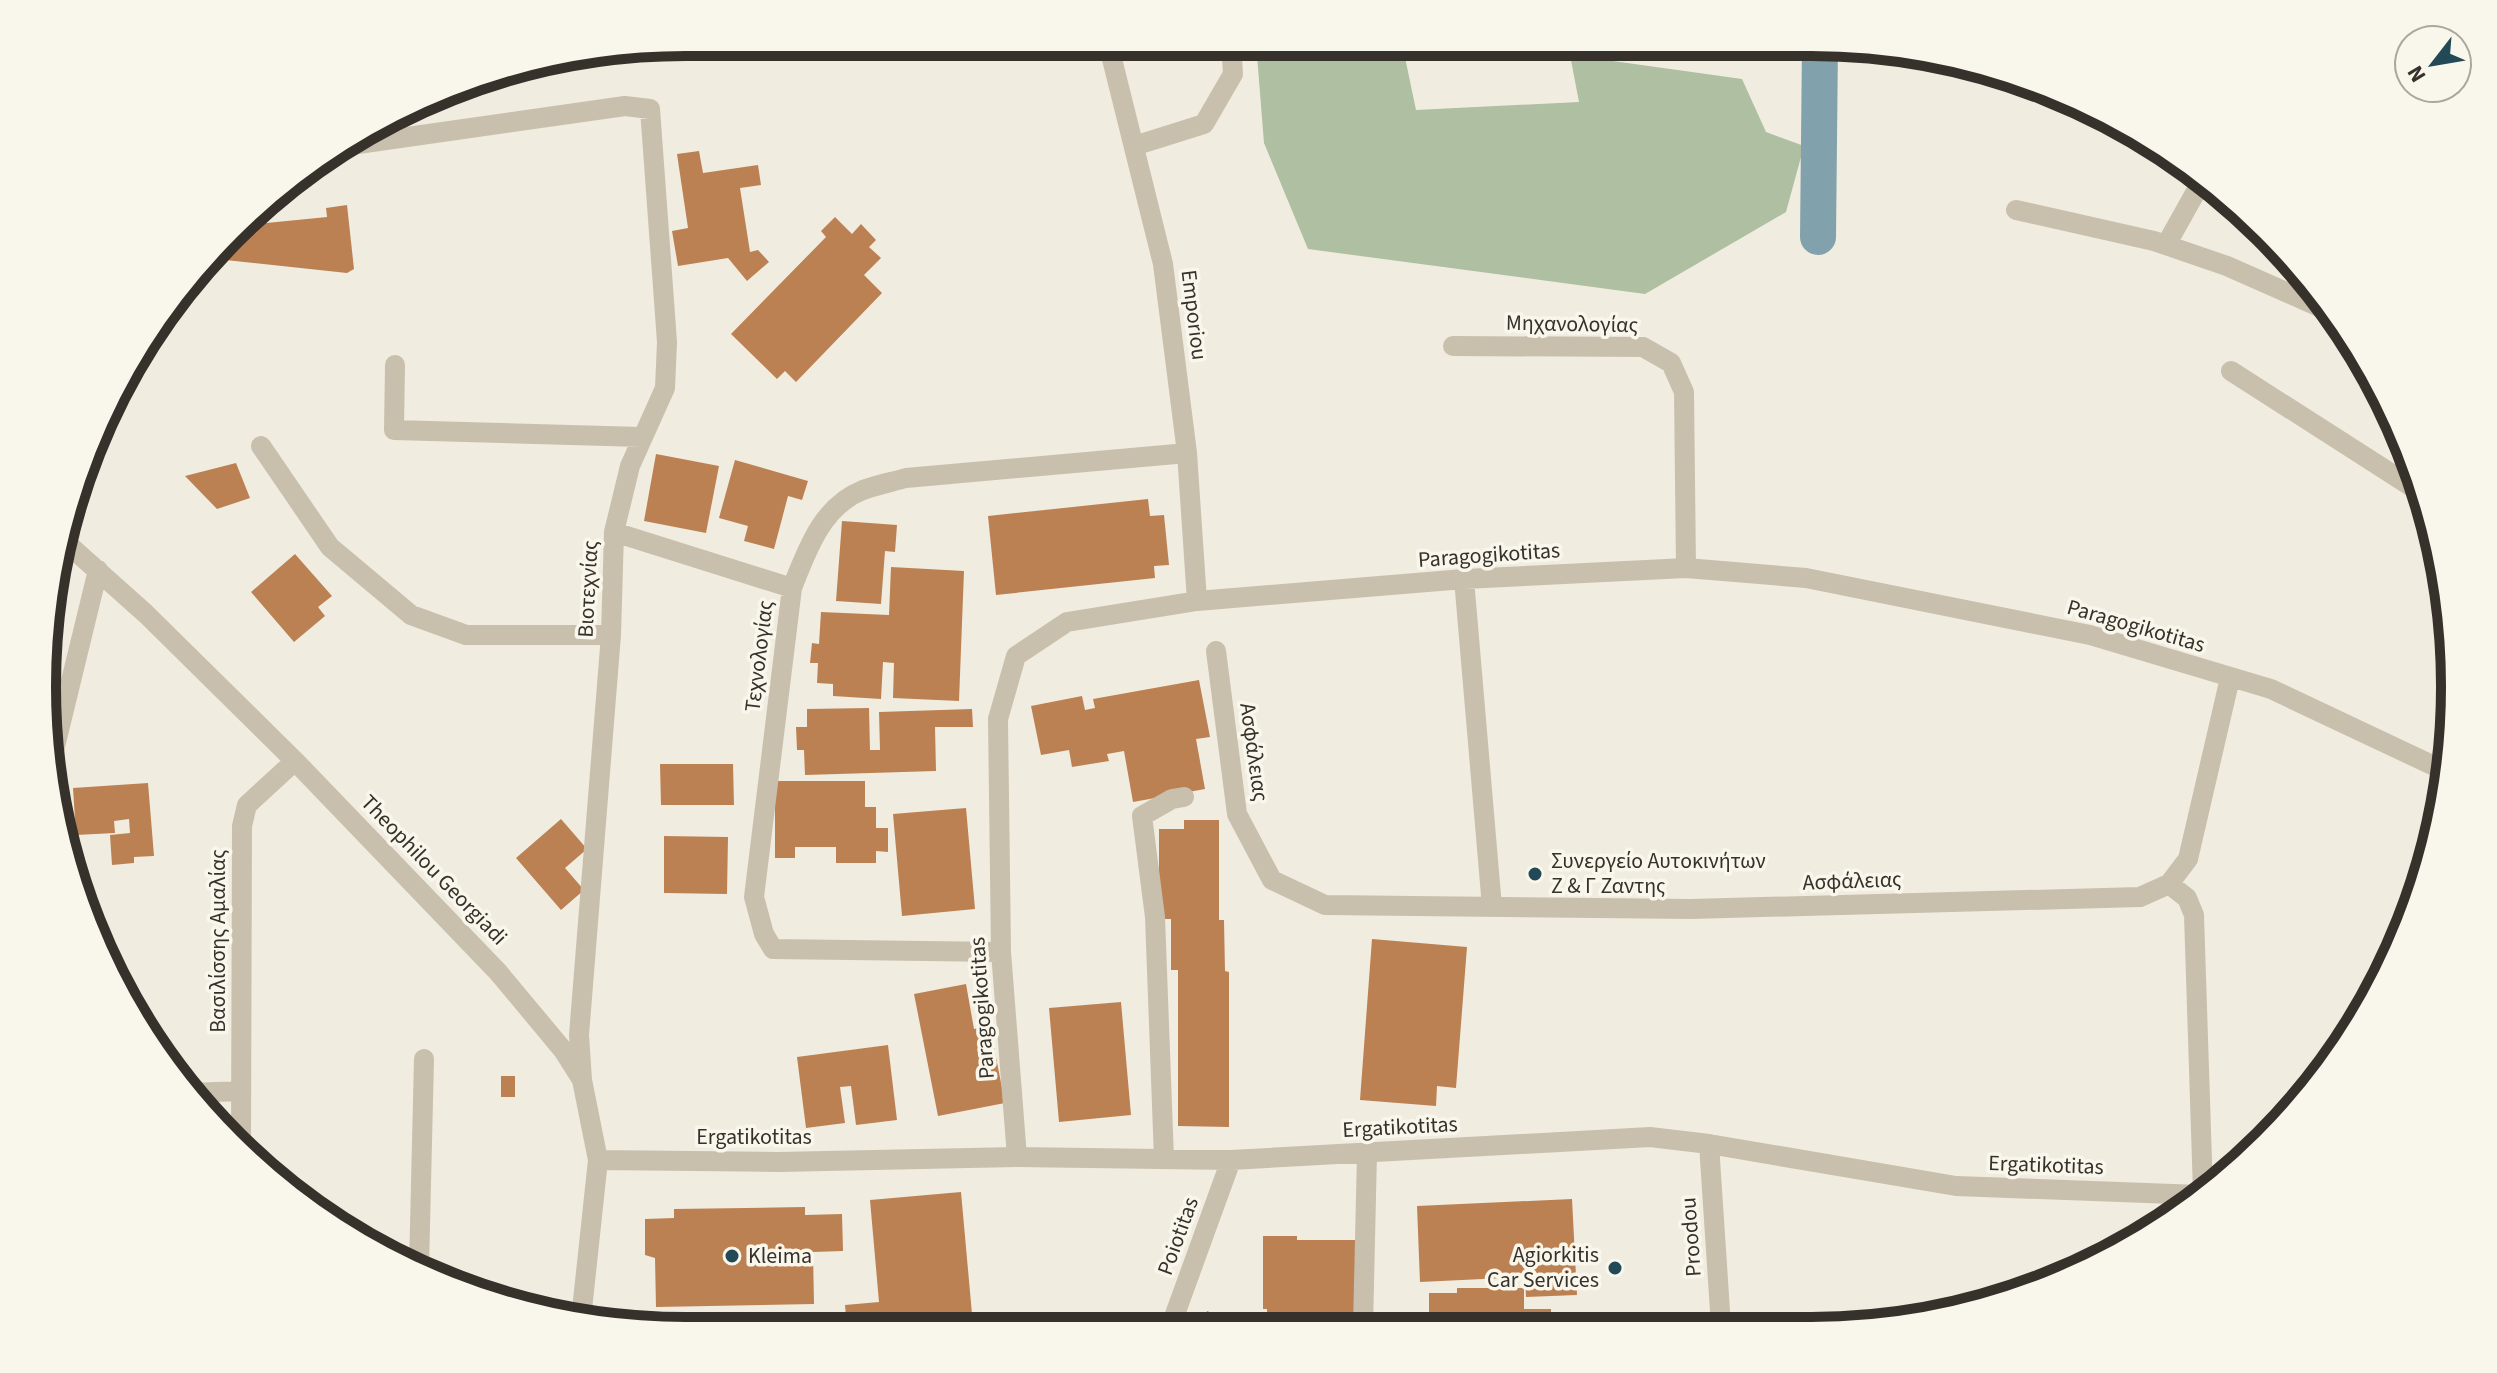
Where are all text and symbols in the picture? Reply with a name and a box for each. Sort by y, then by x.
north arrow [2393,24,2473,104]
text: N [2399,59,2434,88]
street label: Emporiou [1173,268,1215,362]
street label: Μηχανολογίας [1506,307,1638,341]
street label: Paragogikotitas [1417,534,1561,576]
street label: Βιοτεχνίας [569,540,607,638]
street label: Paragogikotitas [2063,591,2209,661]
street label: Τεχνολογίας [736,599,782,713]
street label: Ασφάλειας [1231,701,1277,803]
street label: Theophilou Georgiadi [353,787,515,953]
place label: Συνεργείο Αυτοκινήτων Ζ & Γ Ζαντης [1551,845,1766,902]
street label: Βασιλίσσης Αμαλίας [202,849,234,1033]
street label: Ασφάλειας [1802,863,1902,899]
marker: Συνεργείο Αυτοκινήτων Ζ & Γ Ζαντης [1526,865,1544,883]
street label: Paragogikotitas [961,936,1003,1080]
street label: Ergatikotitas [1341,1108,1459,1146]
street label: Ergatikotitas [696,1121,812,1153]
street label: Ergatikotitas [1988,1147,2104,1183]
street label: Poiotitas [1149,1192,1207,1280]
street label: Proodou [1672,1196,1710,1278]
place label: Agiorkitis Car Services [1487,1239,1599,1296]
place label: Kleima [748,1240,812,1272]
marker: Kleima [723,1247,741,1265]
marker: Agiorkitis Car Services [1606,1259,1624,1277]

